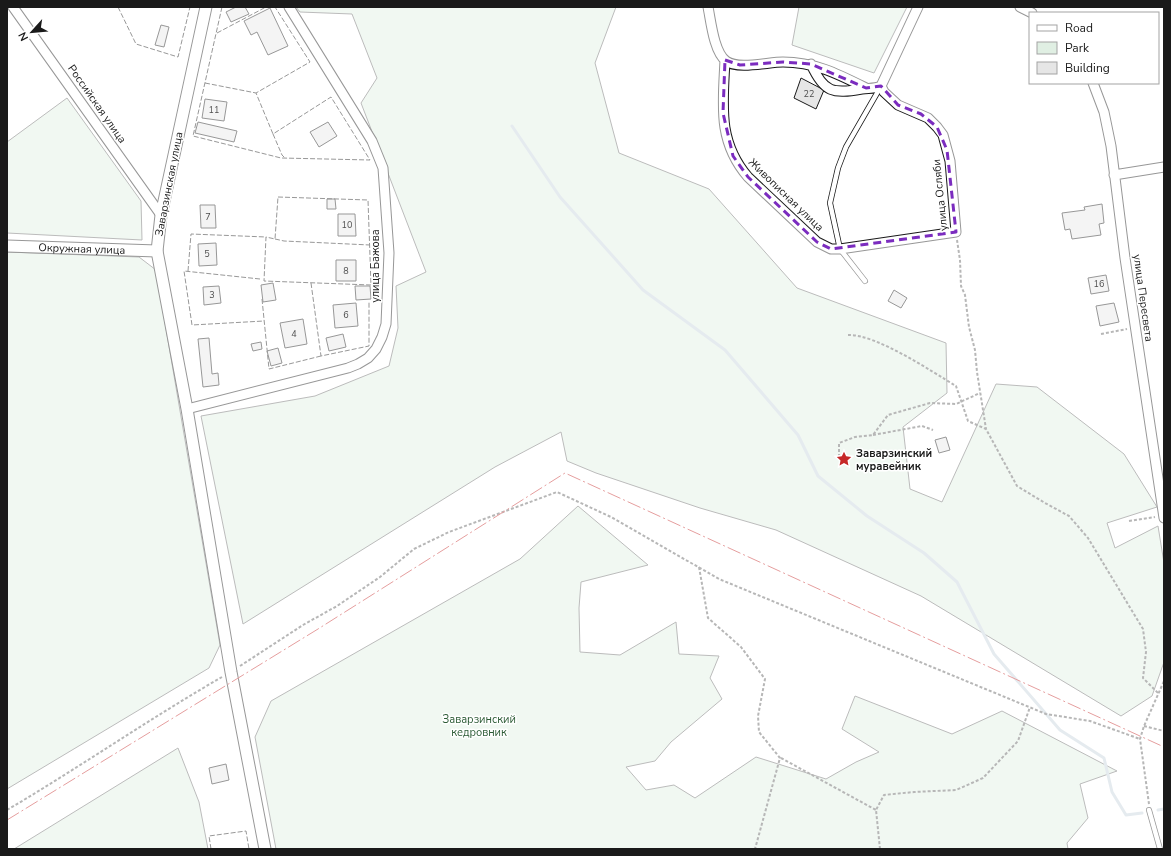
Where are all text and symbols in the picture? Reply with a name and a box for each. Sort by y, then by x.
north arrow [12,12,52,52]
legend [1029,12,1159,84]
text: Road [1065,20,1093,36]
text: N [15,29,32,43]
text: Park [1065,40,1090,56]
text: Building [1065,60,1110,76]
street label: Российская улица [64,62,130,146]
house number: 22 [804,88,814,100]
house number: 11 [209,104,219,116]
street label: Заварзинская улица [152,130,187,238]
street label: Живописная улица [745,155,827,235]
street label: улица Осляби [929,158,951,232]
house number: 7 [205,211,211,223]
house number: 10 [342,219,352,231]
street label: улица Бажова [368,229,383,303]
street label: Окружная улица [38,240,126,257]
house number: 5 [204,248,210,260]
street label: улица Пересвета [1129,253,1157,343]
house number: 8 [343,265,349,277]
house number: 16 [1094,278,1104,290]
house number: 3 [209,289,215,301]
house number: 6 [343,309,349,321]
house number: 4 [291,328,297,340]
place label: Заварзинский муравейник [856,446,932,474]
place icon: Заварзинский муравейник [835,450,853,468]
park label: Заварзинский кедровник [442,712,516,740]

